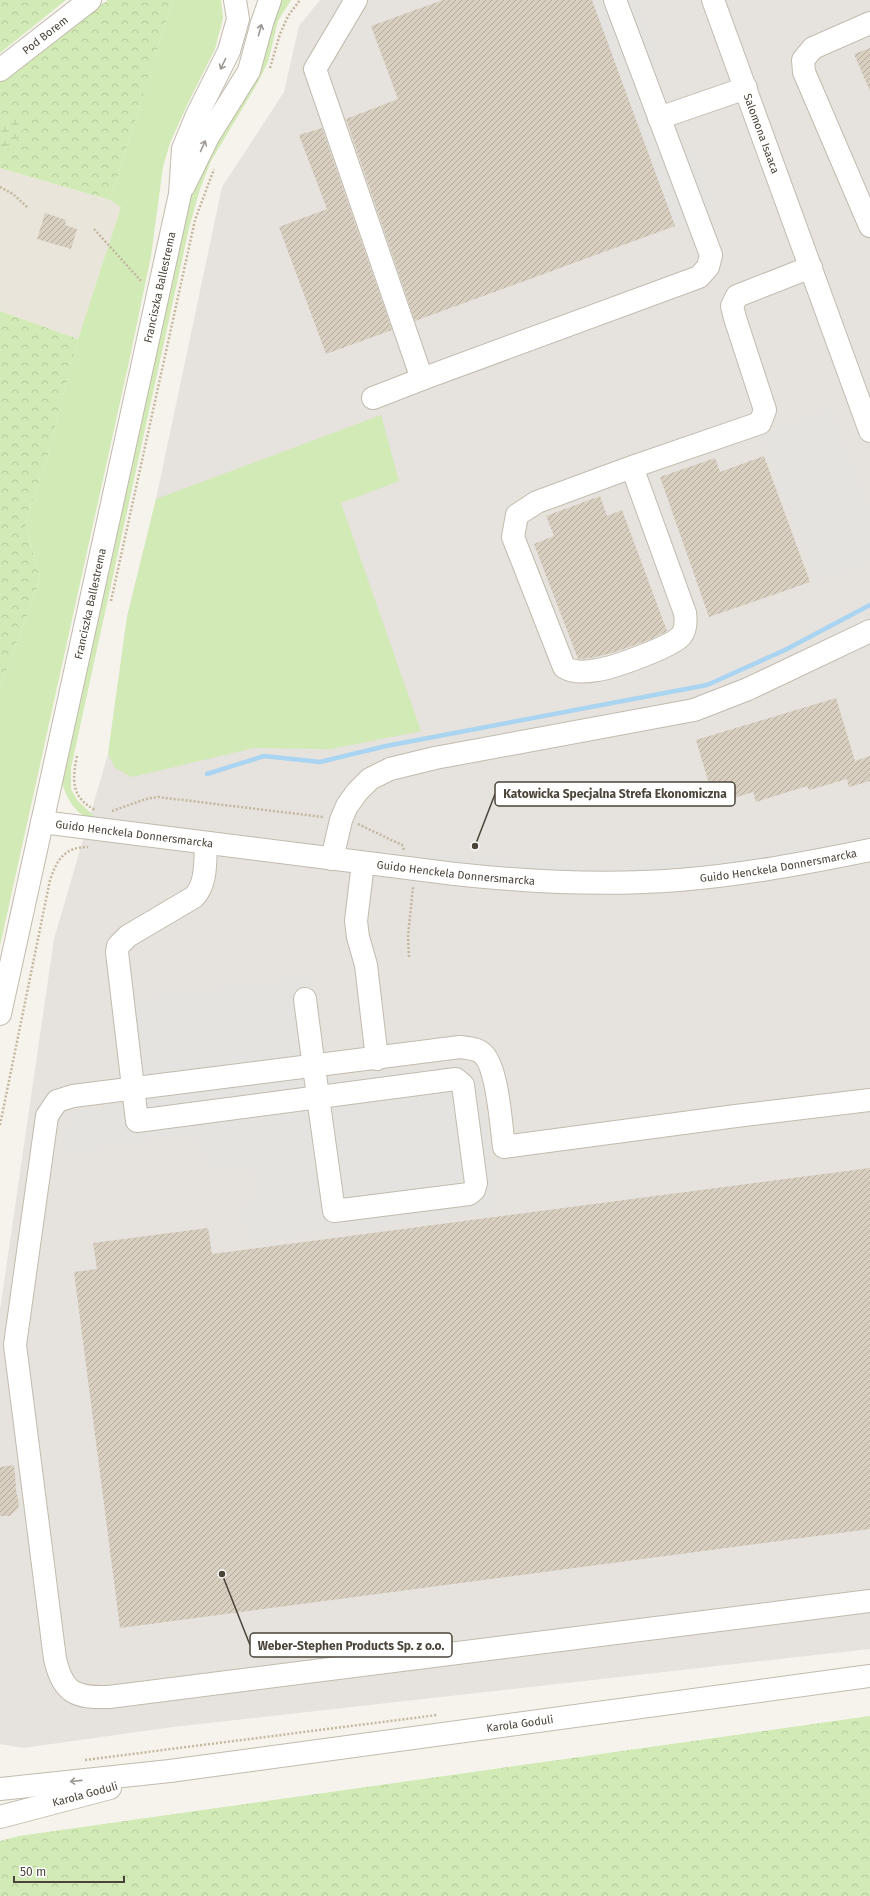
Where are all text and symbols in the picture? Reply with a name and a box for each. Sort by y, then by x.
street label: Pod Borem [20,14,71,57]
one-way arrow [257,24,264,37]
one-way arrow [218,58,226,70]
street label: Salomona Isaaca [741,92,782,175]
one-way arrow [200,141,208,153]
street label: Franciszka Ballestrema [141,231,179,344]
street label: Franciszka Ballestrema [72,547,109,661]
callout: Katowicka Specjalna Strefa Ekonomiczna [495,782,735,806]
text: Katowicka Specjalna Strefa Ekonomiczna [503,787,727,801]
street label: Guido Henckela Donnersmarcka [55,818,214,850]
street label: Guido Henckela Donnersmarcka [699,847,858,885]
street label: Guido Henckela Donnersmarcka [376,858,535,888]
callout: Weber-Stephen Products Sp. z o.o. [250,1633,452,1657]
text: Weber-Stephen Products Sp. z o.o. [258,1639,444,1653]
street label: Karola Goduli [486,1713,554,1735]
one-way arrow [70,1777,83,1785]
street label: Karola Goduli [51,1779,119,1809]
scale bar [14,1858,124,1884]
text: 50 m [20,1865,46,1879]

